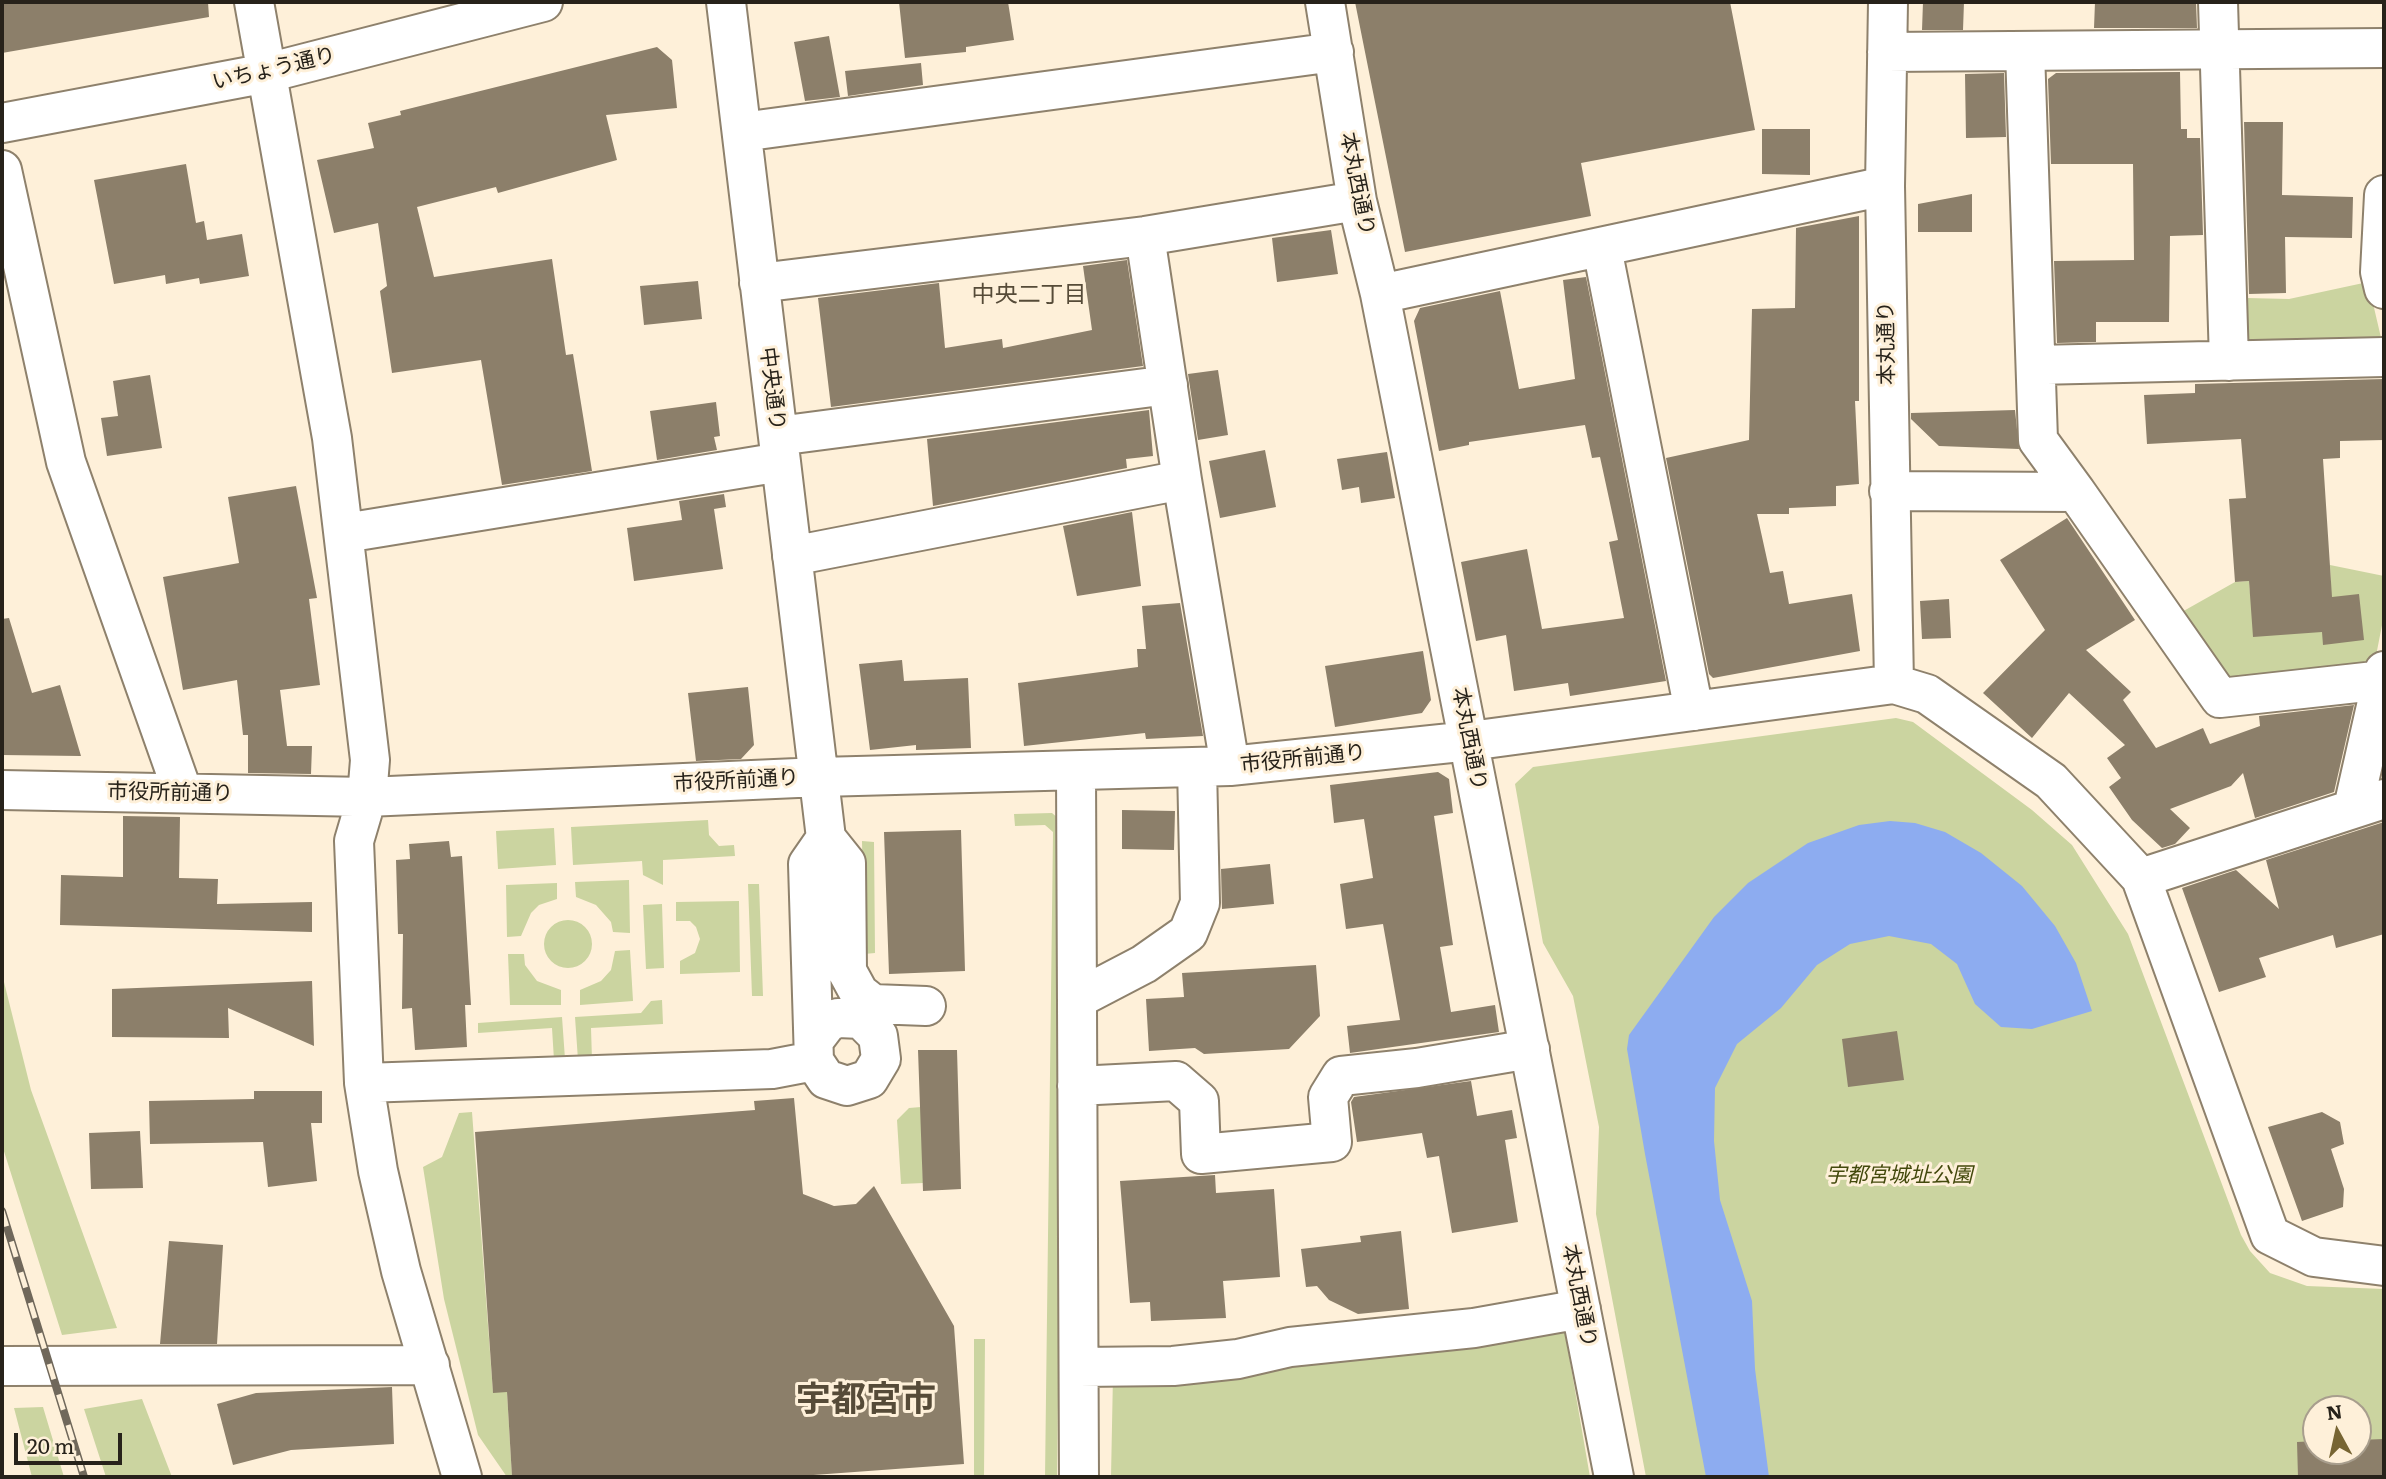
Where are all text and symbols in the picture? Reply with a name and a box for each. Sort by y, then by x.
street label: いちょう通り [210,43,338,95]
street label: 本丸西通り [1335,130,1379,238]
district label: 中央二丁目 [972,281,1086,309]
street label: 本丸通り [1874,301,1900,385]
street label: 中央通り [754,346,790,432]
street label: 本丸西通り [1447,685,1491,793]
street label: 市役所前通り [1239,740,1367,778]
street label: 市役所前通り [672,765,800,797]
street label: 市役所前通り [107,779,233,807]
park label: 宇都宮城址公園 [1826,1163,1972,1189]
street label: 本丸西通り [1557,1242,1601,1350]
district label: 宇都宮市 [796,1380,936,1422]
north arrow [2302,1395,2372,1465]
text: N [2325,1396,2344,1426]
scale bar [18,1420,126,1464]
text: 20 m [27,1429,74,1460]

